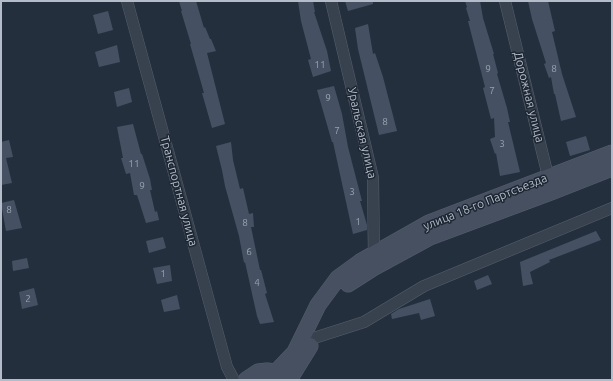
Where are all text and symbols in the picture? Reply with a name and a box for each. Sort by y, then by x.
street label: Дорожная улица [511,50,547,144]
house number: 11 [314,59,326,71]
house number: 9 [485,63,491,75]
house number: 8 [551,63,557,75]
house number: 7 [489,85,495,97]
street label: Уральская улица [345,86,379,180]
house number: 9 [325,92,331,104]
house number: 8 [382,116,388,128]
house number: 7 [334,125,340,137]
street label: Транспортная улица [157,134,201,248]
house number: 3 [499,138,505,150]
house number: 11 [128,158,140,170]
street label: улица 18-го Партсъезда [421,171,549,233]
house number: 9 [139,180,145,192]
house number: 3 [349,186,355,198]
house number: 8 [6,204,12,216]
house number: 1 [355,216,361,228]
house number: 8 [242,217,248,229]
house number: 6 [246,246,252,258]
house number: 1 [160,268,166,280]
house number: 4 [254,277,260,289]
house number: 2 [25,293,31,305]

